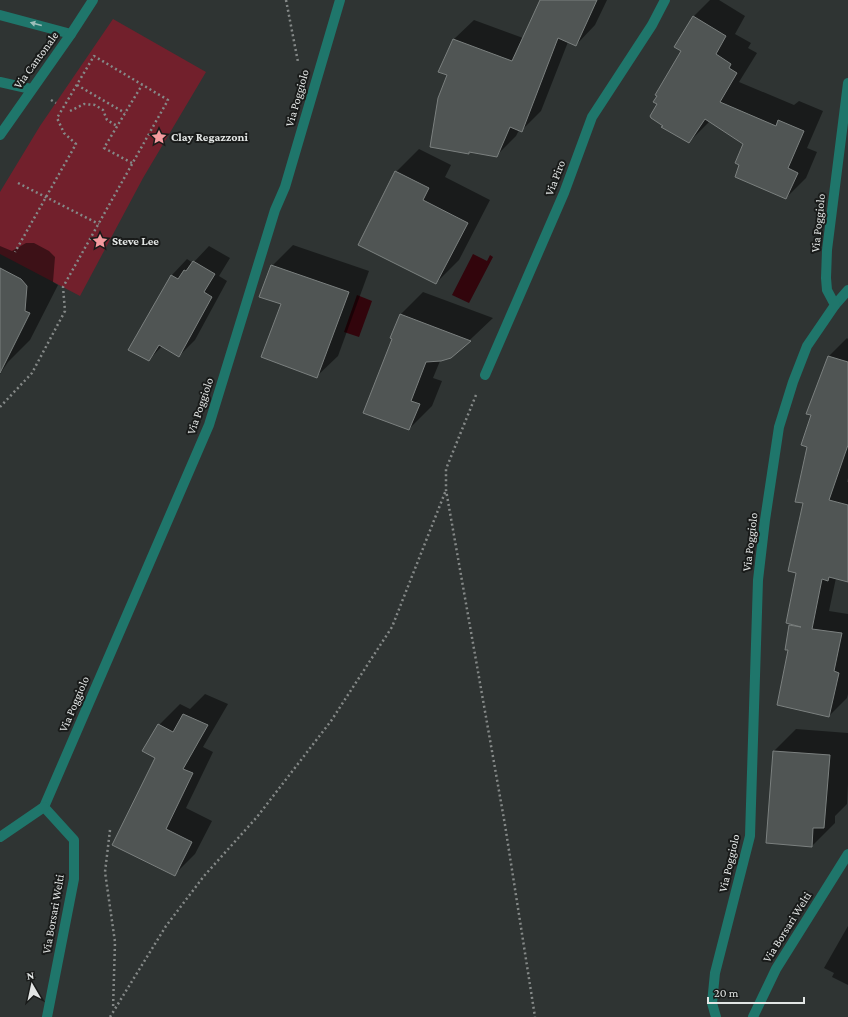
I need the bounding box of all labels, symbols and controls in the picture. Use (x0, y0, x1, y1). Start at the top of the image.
one-way arrow (29, 21, 41, 27)
street label: Via Cantonale (11, 29, 61, 91)
street label: Via Poggiolo (282, 68, 312, 128)
place icon: Clay Regazzoni (150, 128, 168, 146)
place label: Clay Regazzoni (171, 130, 248, 144)
street label: Via Piro (542, 158, 568, 198)
street label: Via Poggiolo (808, 193, 828, 253)
place icon: Steve Lee (91, 232, 109, 250)
place label: Steve Lee (112, 234, 159, 248)
street label: Via Poggiolo (184, 376, 216, 436)
street label: Via Poggiolo (739, 512, 761, 572)
street label: Via Poggiolo (56, 674, 92, 734)
street label: Via Poggiolo (716, 833, 742, 893)
street label: Via Borsari Welti (39, 873, 67, 955)
street label: Via Borsari Welti (760, 889, 814, 965)
north arrow (12, 965, 52, 1005)
text: N (26, 969, 36, 982)
scale bar (708, 979, 804, 1005)
text: 20 m (714, 986, 739, 1000)

